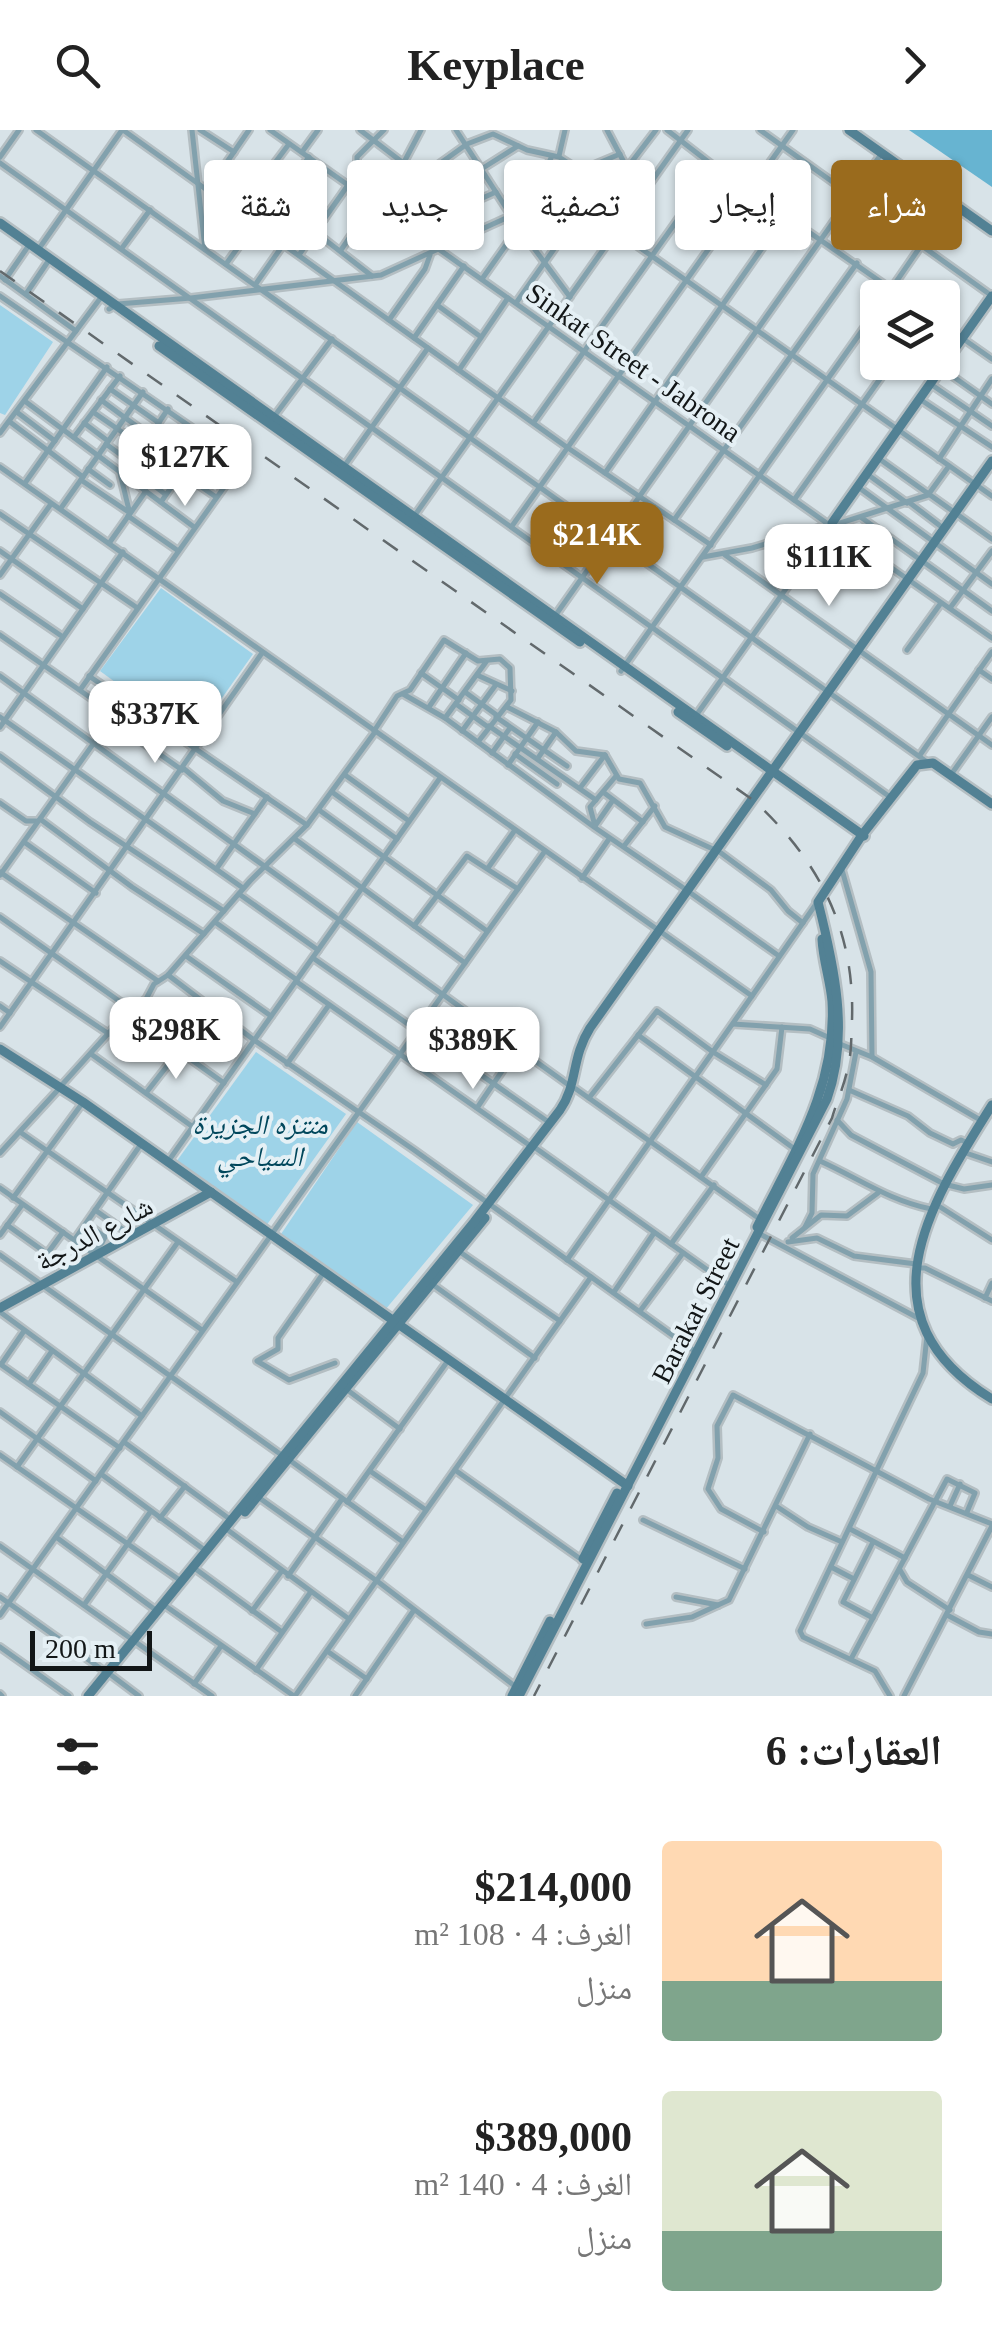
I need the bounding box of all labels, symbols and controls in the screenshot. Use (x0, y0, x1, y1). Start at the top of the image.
icon: search (50, 38, 105, 93)
icon: forward (887, 38, 942, 93)
text: Keyplace (407, 40, 585, 90)
chip: شقة (204, 160, 327, 250)
chip: جديد (347, 160, 484, 250)
chip: تصفية (504, 160, 655, 250)
chip: إيجار (675, 160, 811, 250)
chip: شراء (831, 160, 962, 250)
street label: Sinkat Street - Jabrona (521, 277, 747, 448)
map controls (860, 280, 960, 380)
button: layers (860, 280, 960, 380)
pin: $127K (115, 424, 255, 509)
text: $127K (141, 438, 229, 474)
pin: $214K (527, 502, 667, 587)
text: $214K (553, 516, 641, 552)
pin: $111K (759, 524, 899, 609)
text: $111K (786, 538, 872, 574)
pin: $337K (85, 681, 225, 766)
text: $337K (111, 695, 199, 731)
pin: $298K (106, 997, 246, 1082)
pin: $389K (403, 1007, 543, 1092)
text: $298K (132, 1011, 220, 1047)
text: $389K (429, 1021, 517, 1057)
park label: منتزه الجزيرة السياحي (192, 1109, 328, 1179)
street label: شارع الدرجة (31, 1190, 159, 1279)
street label: Barakat Street (645, 1232, 746, 1388)
scale bar (30, 1626, 152, 1670)
text: 200 m (45, 1633, 116, 1664)
text: العقارات: 6 (766, 1728, 942, 1774)
icon: filters (50, 1729, 105, 1784)
text: $214,000 (475, 1864, 632, 1910)
icon: home (742, 1881, 862, 2001)
text: الغرف: 4 · 108 m² (414, 1916, 632, 1952)
text: منزل (576, 1970, 632, 2006)
text: $389,000 (475, 2114, 632, 2160)
icon: home (742, 2131, 862, 2251)
text: الغرف: 4 · 140 m² (414, 2166, 632, 2202)
text: منزل (576, 2220, 632, 2256)

